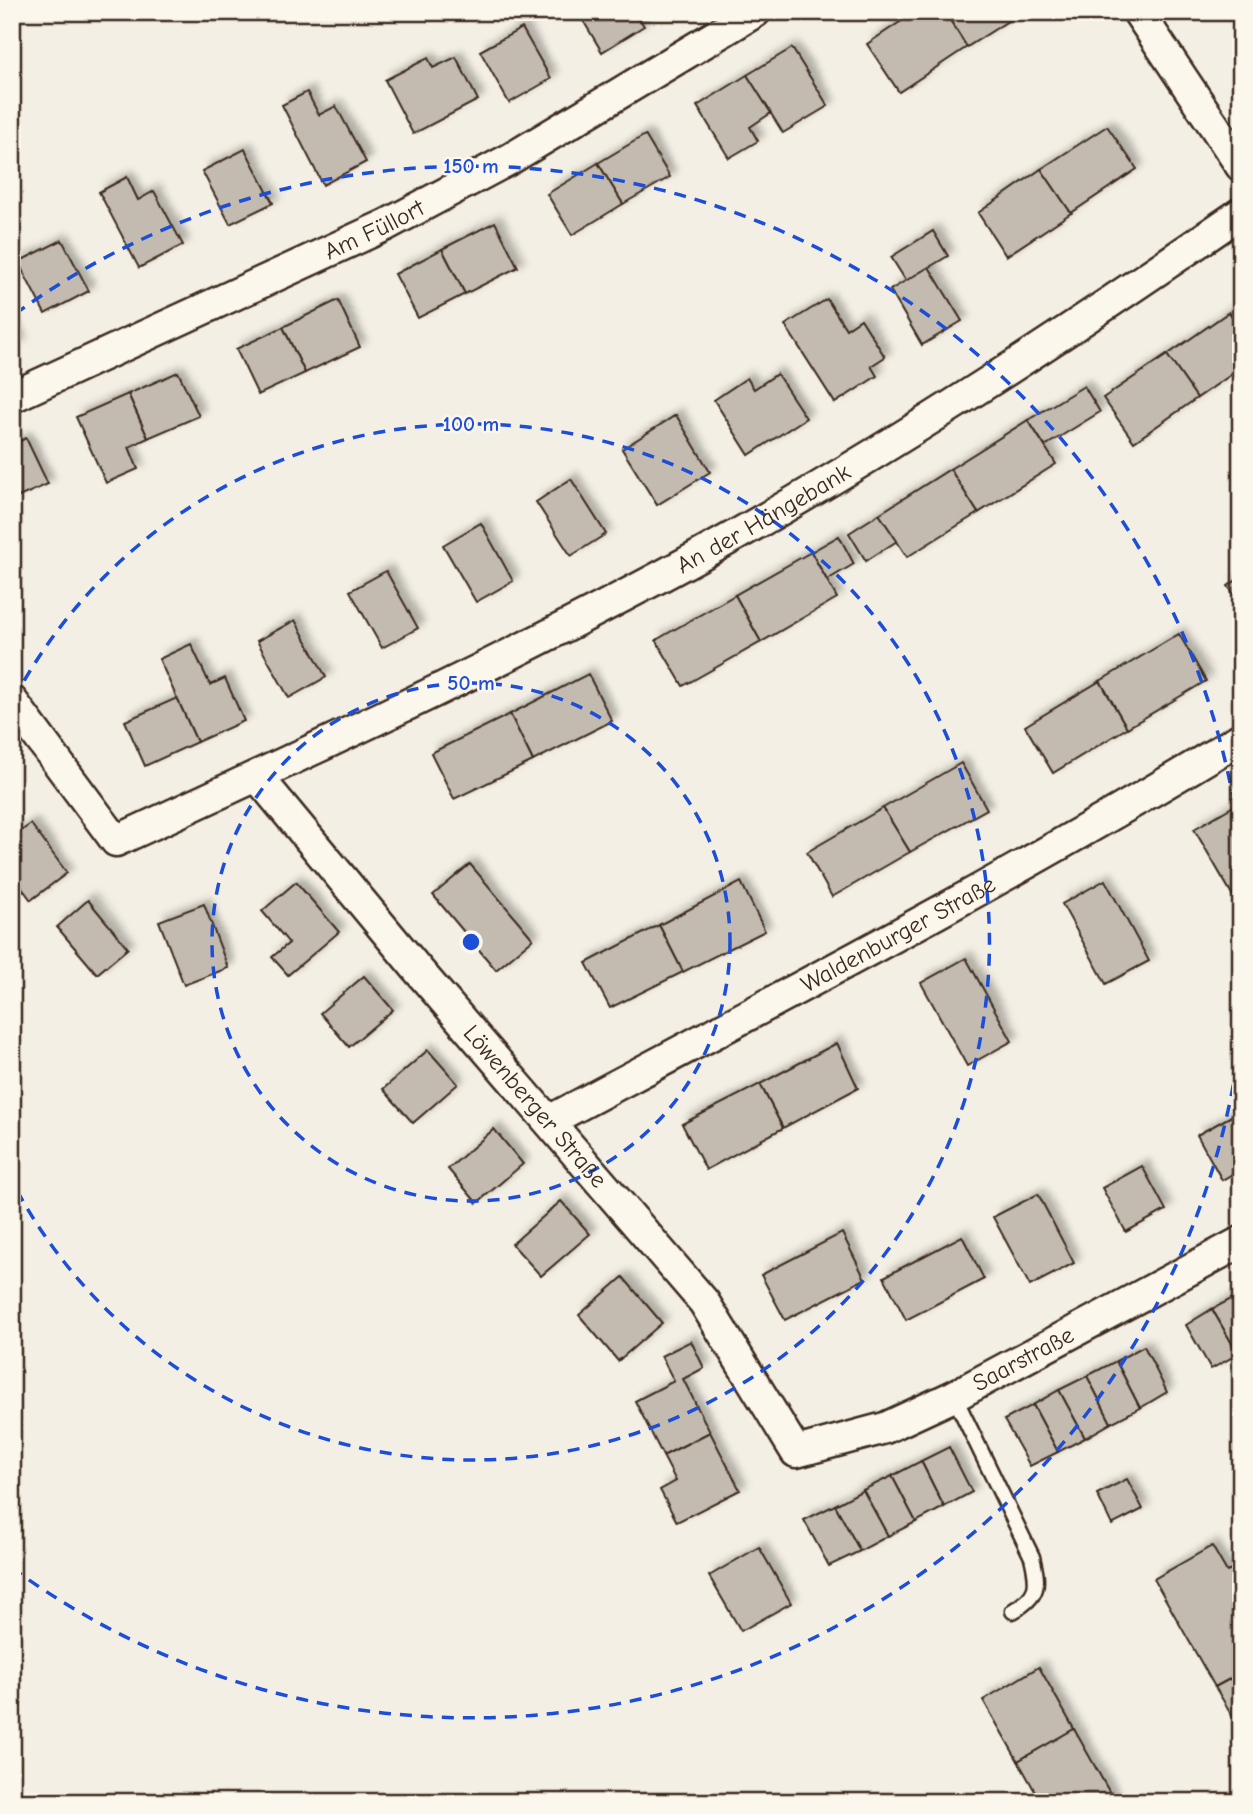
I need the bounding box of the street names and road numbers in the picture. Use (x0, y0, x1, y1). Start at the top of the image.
street label: Am Füllort (320, 193, 430, 265)
street label: An der Hängebank (672, 457, 856, 579)
street label: Waldenburger Straße (796, 870, 1000, 998)
street label: Löwenberger Straße (458, 1019, 613, 1193)
street label: Saarstraße (968, 1320, 1078, 1397)

